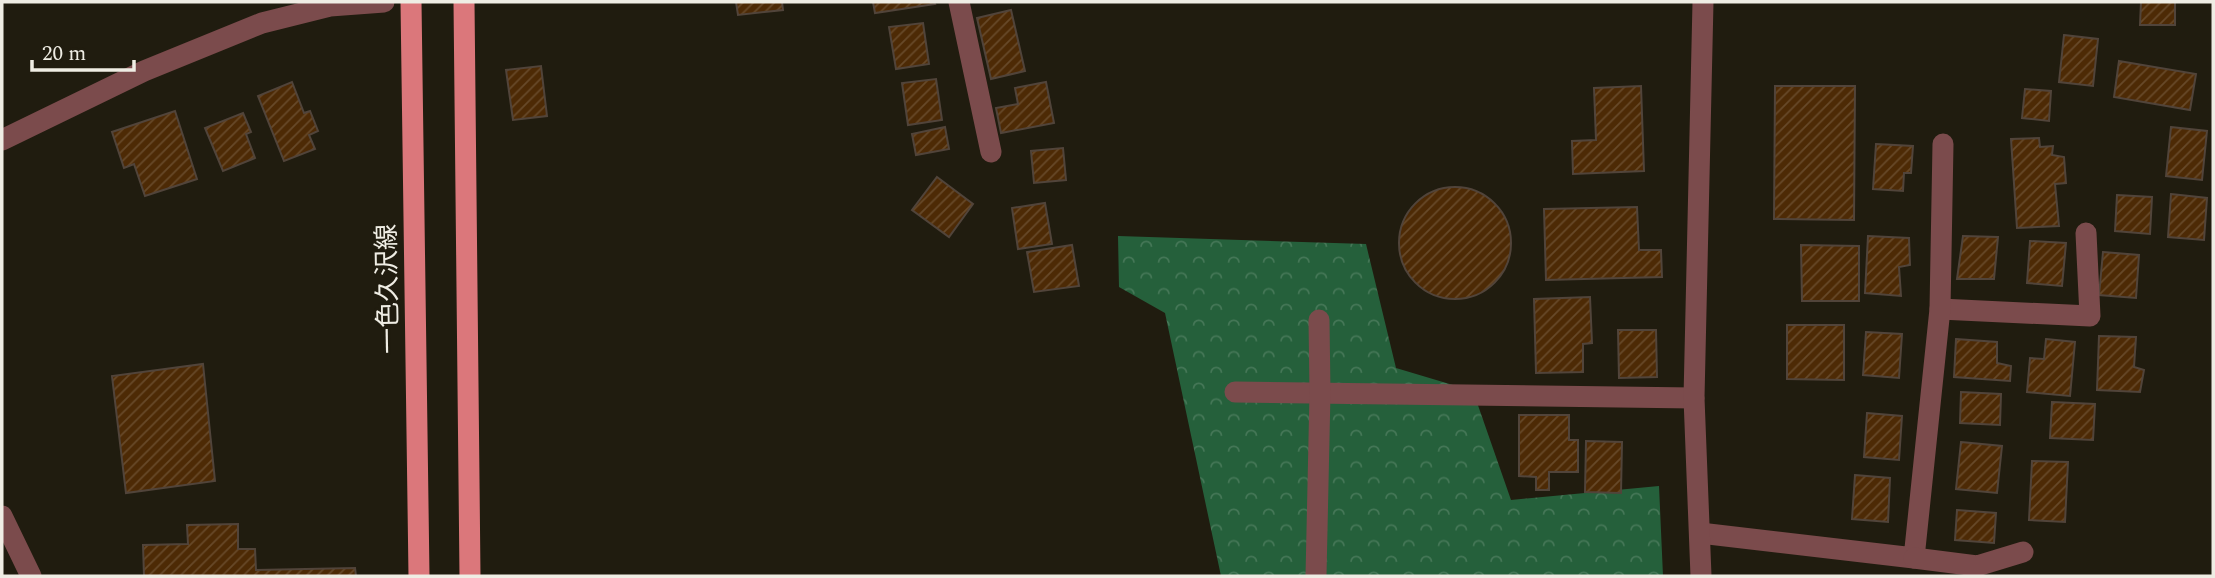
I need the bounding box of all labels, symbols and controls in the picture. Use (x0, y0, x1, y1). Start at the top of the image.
scale bar (32, 28, 133, 72)
text: 20 m (42, 38, 86, 70)
street label: 一色久沢線 (367, 224, 409, 354)

